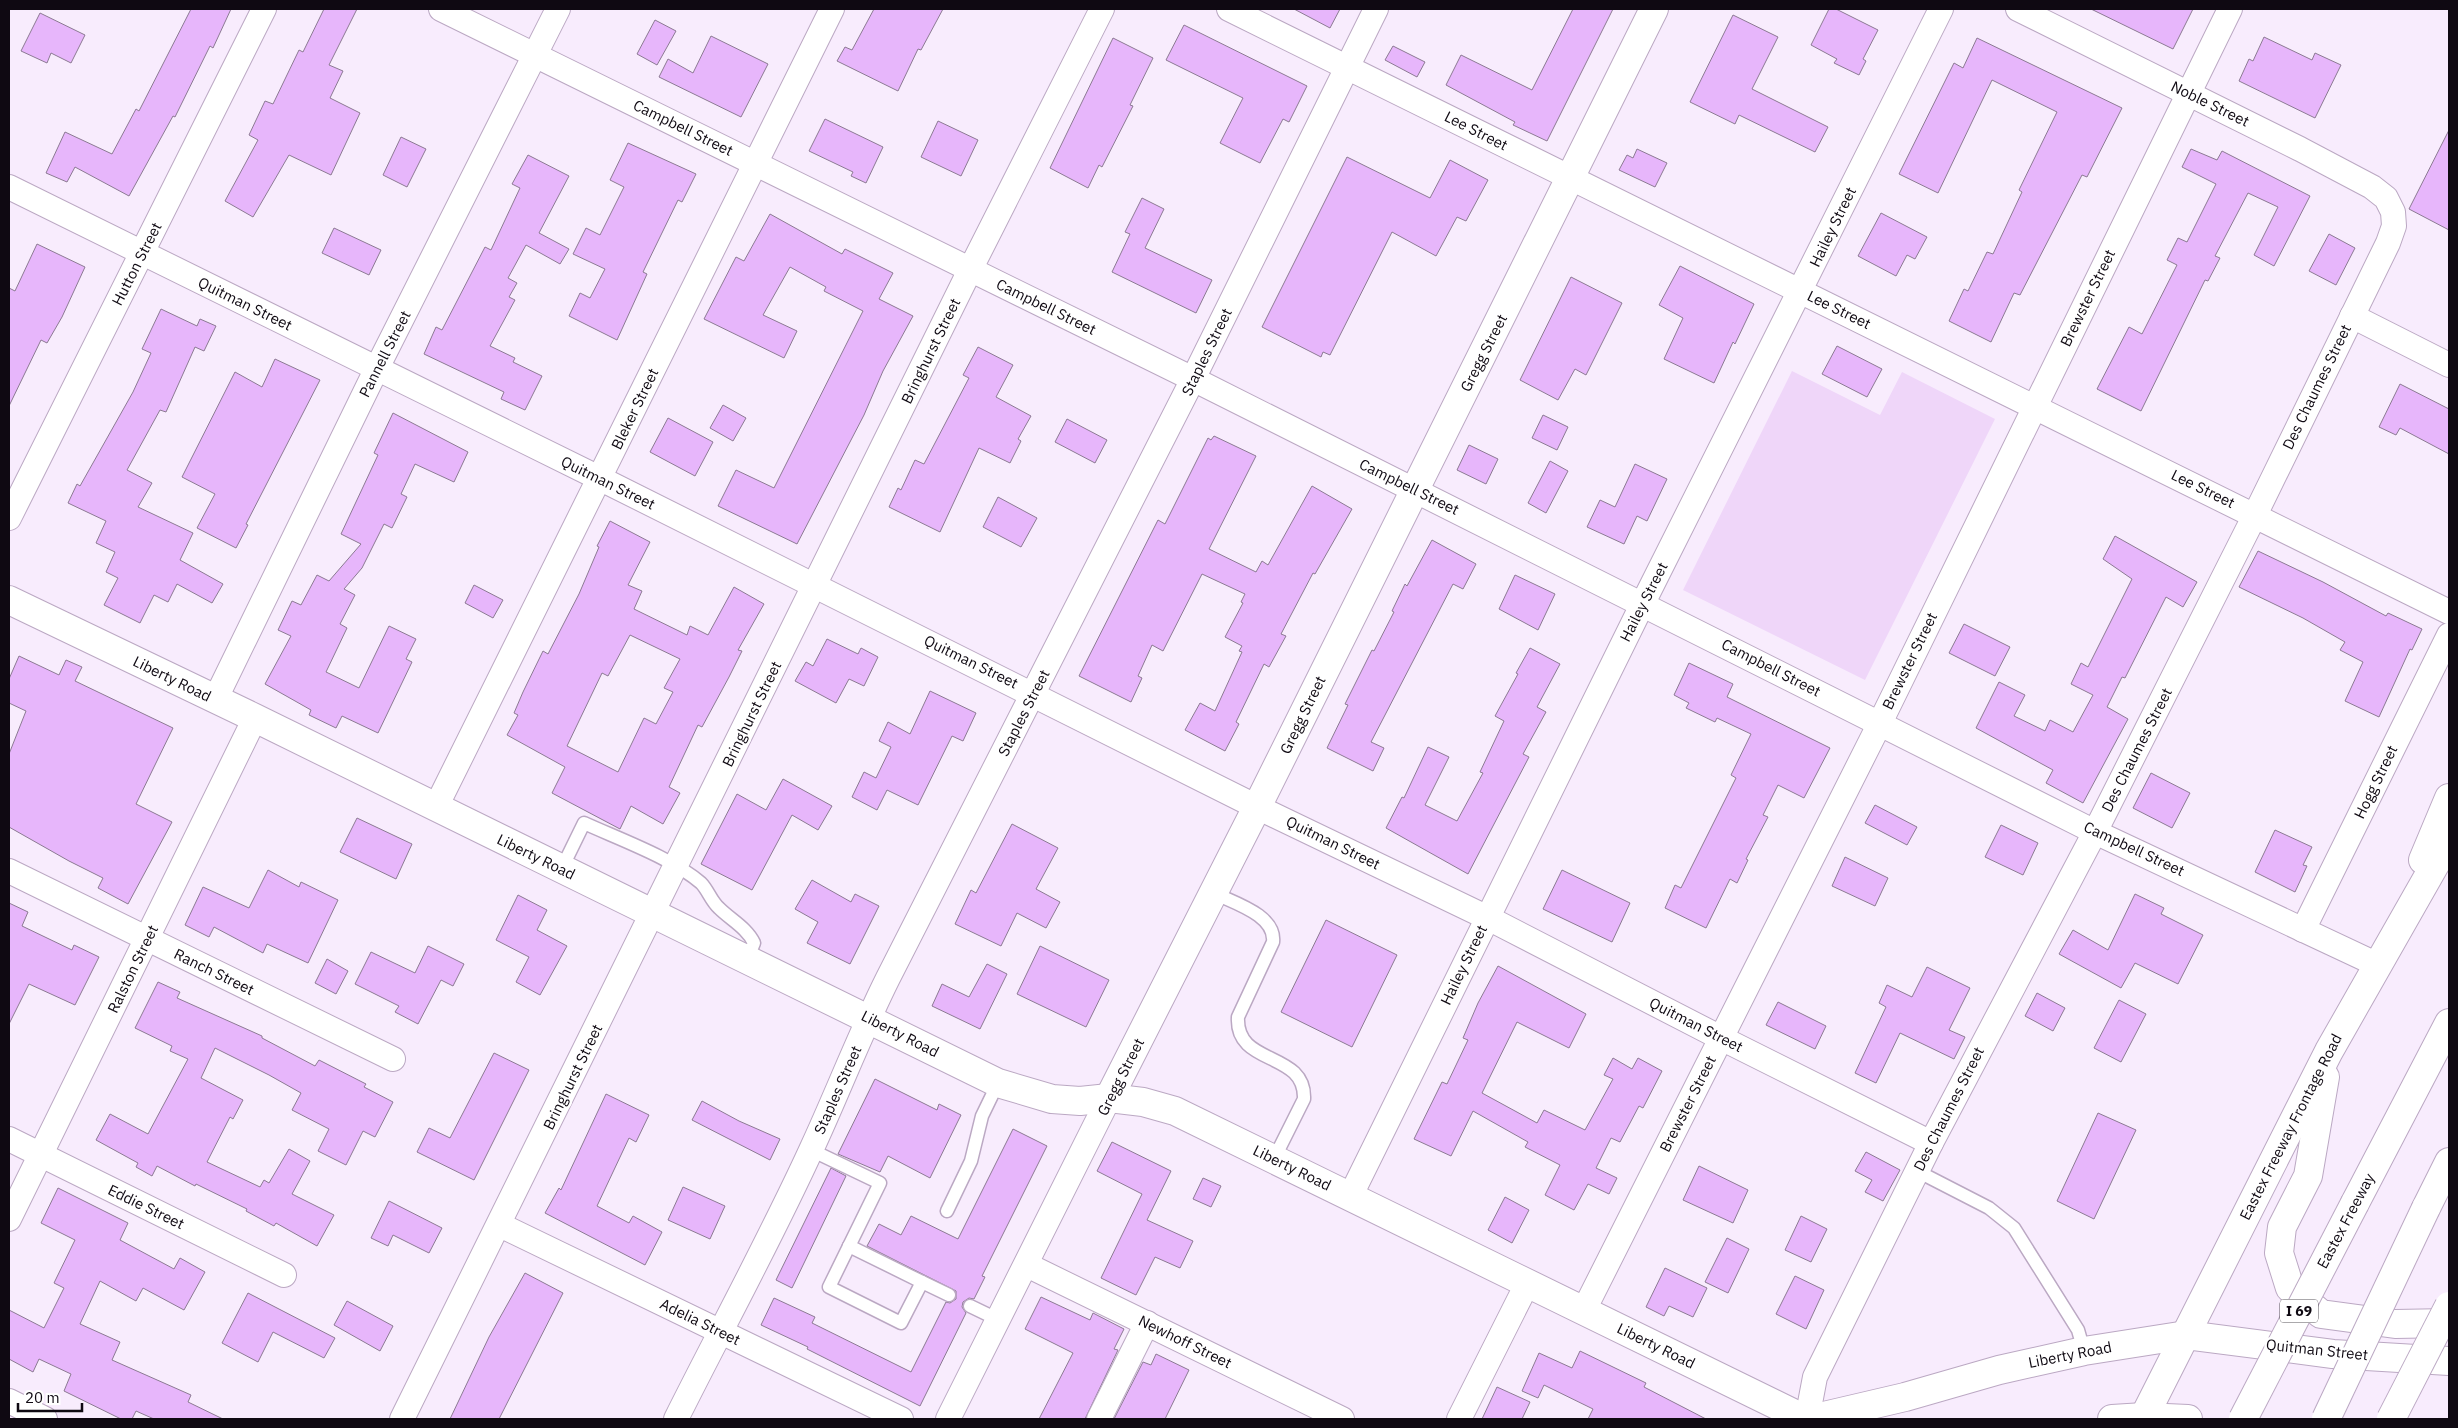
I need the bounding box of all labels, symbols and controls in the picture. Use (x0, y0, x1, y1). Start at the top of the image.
street label: Noble Street (2168, 76, 2252, 131)
street label: Campbell Street (630, 95, 736, 160)
street label: Lee Street (1441, 107, 1511, 155)
street label: Hailey Street (1805, 184, 1860, 270)
street label: Hutton Street (107, 219, 166, 309)
street label: Brewster Street (2056, 246, 2119, 349)
street label: Quitman Street (195, 273, 295, 335)
street label: Campbell Street (993, 274, 1099, 339)
street label: Lee Street (1804, 286, 1874, 333)
street label: Bringhurst Street (897, 295, 964, 407)
street label: Staples Street (1177, 305, 1236, 399)
street label: Pannell Street (355, 307, 415, 400)
street label: Gregg Street (1456, 311, 1511, 395)
street label: Des Chaumes Street (2278, 321, 2355, 452)
street label: Bleker Street (607, 365, 662, 453)
street label: Quitman Street (558, 452, 658, 514)
street label: Campbell Street (1356, 454, 1462, 519)
street label: Lee Street (2168, 465, 2238, 512)
street label: Hailey Street (1615, 559, 1672, 645)
street label: Brewster Street (1878, 609, 1941, 712)
street label: Quitman Street (921, 631, 1021, 693)
street label: Campbell Street (1718, 634, 1824, 701)
street label: Liberty Road (130, 651, 214, 706)
street label: Bringhurst Street (718, 658, 785, 770)
street label: Staples Street (994, 666, 1054, 759)
street label: Gregg Street (1275, 673, 1330, 757)
street label: Des Chaumes Street (2097, 684, 2176, 815)
street label: Hogg Street (2350, 742, 2402, 822)
street label: Quitman Street (1283, 812, 1383, 874)
street label: Campbell Street (2081, 817, 2188, 880)
street label: Liberty Road (494, 829, 578, 884)
street label: Ralston Street (103, 922, 162, 1016)
street label: Hailey Street (1436, 922, 1491, 1008)
street label: Ranch Street (171, 944, 257, 999)
street label: Quitman Street (1646, 993, 1746, 1056)
street label: Liberty Road (858, 1006, 942, 1061)
street label: Bringhurst Street (539, 1021, 606, 1133)
street label: Eastex Freeway Frontage Road (2236, 1031, 2346, 1223)
street label: Gregg Street (1093, 1035, 1148, 1119)
street label: Staples Street (810, 1043, 866, 1137)
street label: Des Chaumes Street (1909, 1043, 1988, 1174)
street label: Brewster Street (1655, 1052, 1720, 1155)
street label: Liberty Road (1250, 1140, 1334, 1195)
street label: Eastex Freeway (2313, 1170, 2379, 1272)
street label: Eddie Street (105, 1180, 188, 1233)
street label: Adelia Street (657, 1294, 744, 1349)
road number: I 69 (2280, 1300, 2318, 1322)
street label: Newhoff Street (1135, 1311, 1235, 1372)
street label: Liberty Road (1614, 1318, 1698, 1373)
street label: Quitman Street (2265, 1335, 2369, 1364)
street label: Liberty Road (2027, 1337, 2113, 1372)
scale bar (18, 1380, 81, 1412)
text: 20 m (25, 1388, 60, 1407)

